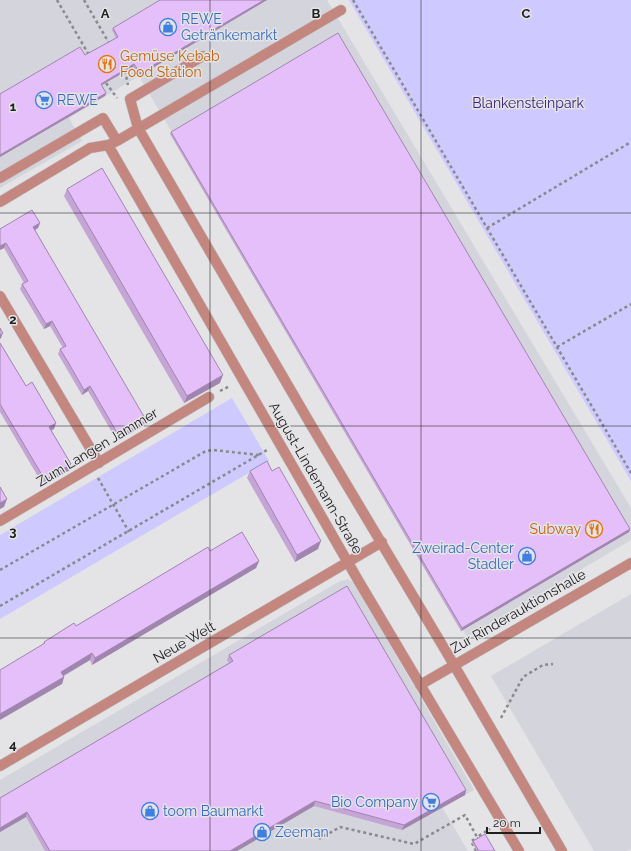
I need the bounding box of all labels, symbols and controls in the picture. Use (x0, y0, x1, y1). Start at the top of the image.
text: A (101, 6, 110, 21)
text: B (312, 6, 321, 21)
text: C (522, 6, 531, 21)
place label: REWE Getränkemarkt (181, 11, 278, 43)
shop icon: REWE Getränkemarkt (158, 17, 178, 37)
place label: Gemüse Kebab Food Station (120, 48, 220, 80)
restaurant icon: Gemüse Kebab Food Station (97, 54, 117, 74)
supermarket icon: REWE (34, 90, 54, 110)
place label: REWE (57, 92, 98, 108)
park label: Blankensteinpark (472, 95, 584, 111)
text: 1 (10, 99, 17, 114)
text: 2 (9, 312, 17, 327)
street label: August-Lindemann-Straße (266, 399, 366, 557)
street label: Zum Langen Jammer (33, 404, 161, 490)
restaurant icon: Subway (584, 519, 604, 539)
place label: Subway (530, 521, 581, 537)
text: 3 (9, 524, 17, 539)
place label: Zweirad-Center Stadler (412, 540, 514, 572)
shop icon: Zweirad-Center Stadler (517, 546, 537, 566)
street label: Zur Rinderauktionshalle (448, 566, 588, 656)
street label: Neue Welt (150, 618, 218, 666)
text: 4 (9, 737, 17, 752)
supermarket icon: Bio Company (421, 792, 441, 812)
place label: Bio Company (331, 794, 418, 810)
shop icon: toom Baumarkt (140, 801, 160, 821)
place label: toom Baumarkt (163, 803, 264, 819)
scale bar (487, 809, 540, 835)
text: 20 m (493, 816, 521, 830)
shop icon: Zeeman (252, 822, 272, 842)
place label: Zeeman (275, 824, 329, 840)

